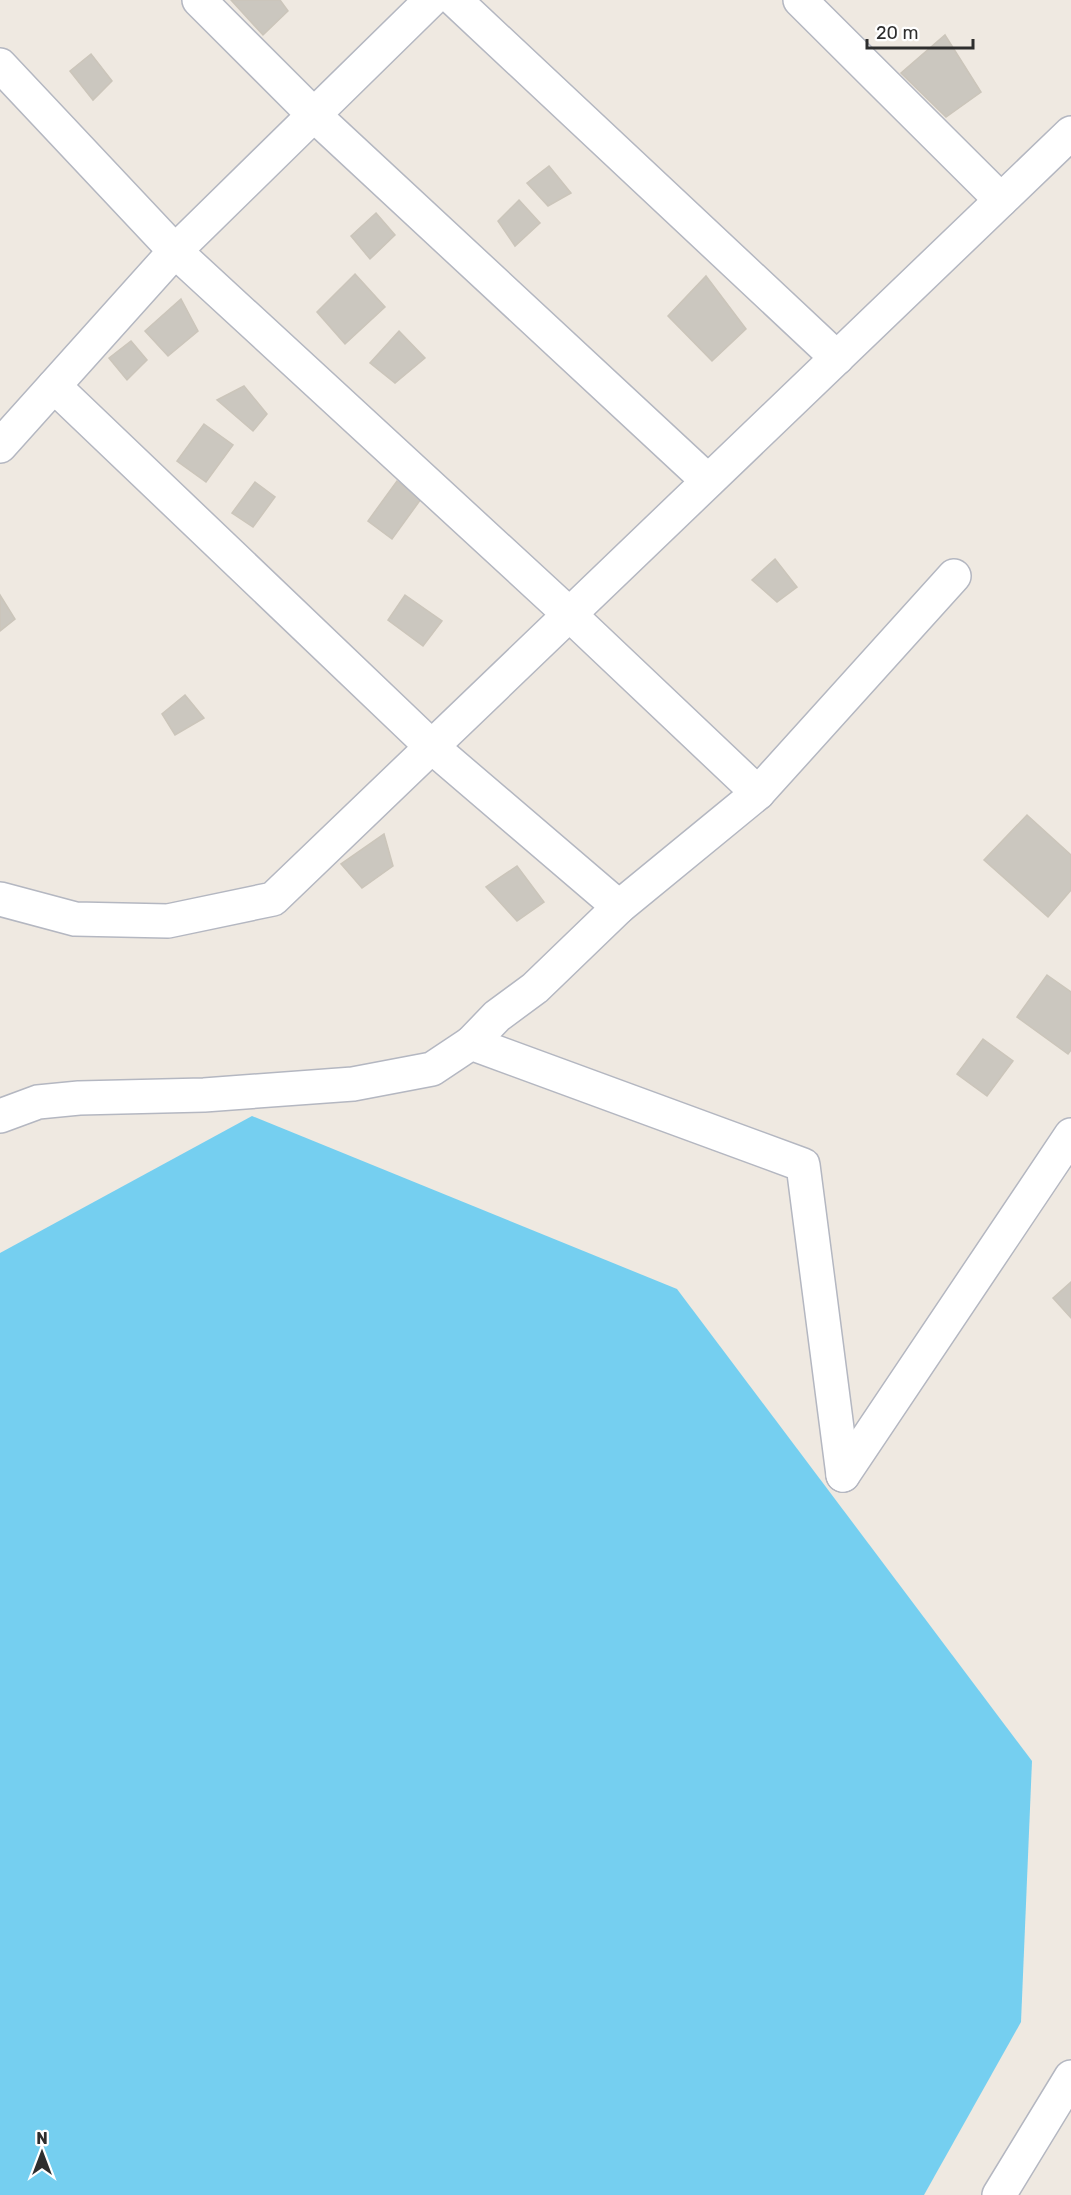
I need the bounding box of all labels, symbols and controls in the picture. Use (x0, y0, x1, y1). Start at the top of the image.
scale bar (867, 12, 974, 50)
text: 20 m (876, 22, 918, 44)
north arrow (12, 2123, 72, 2183)
text: N (36, 2129, 48, 2148)

